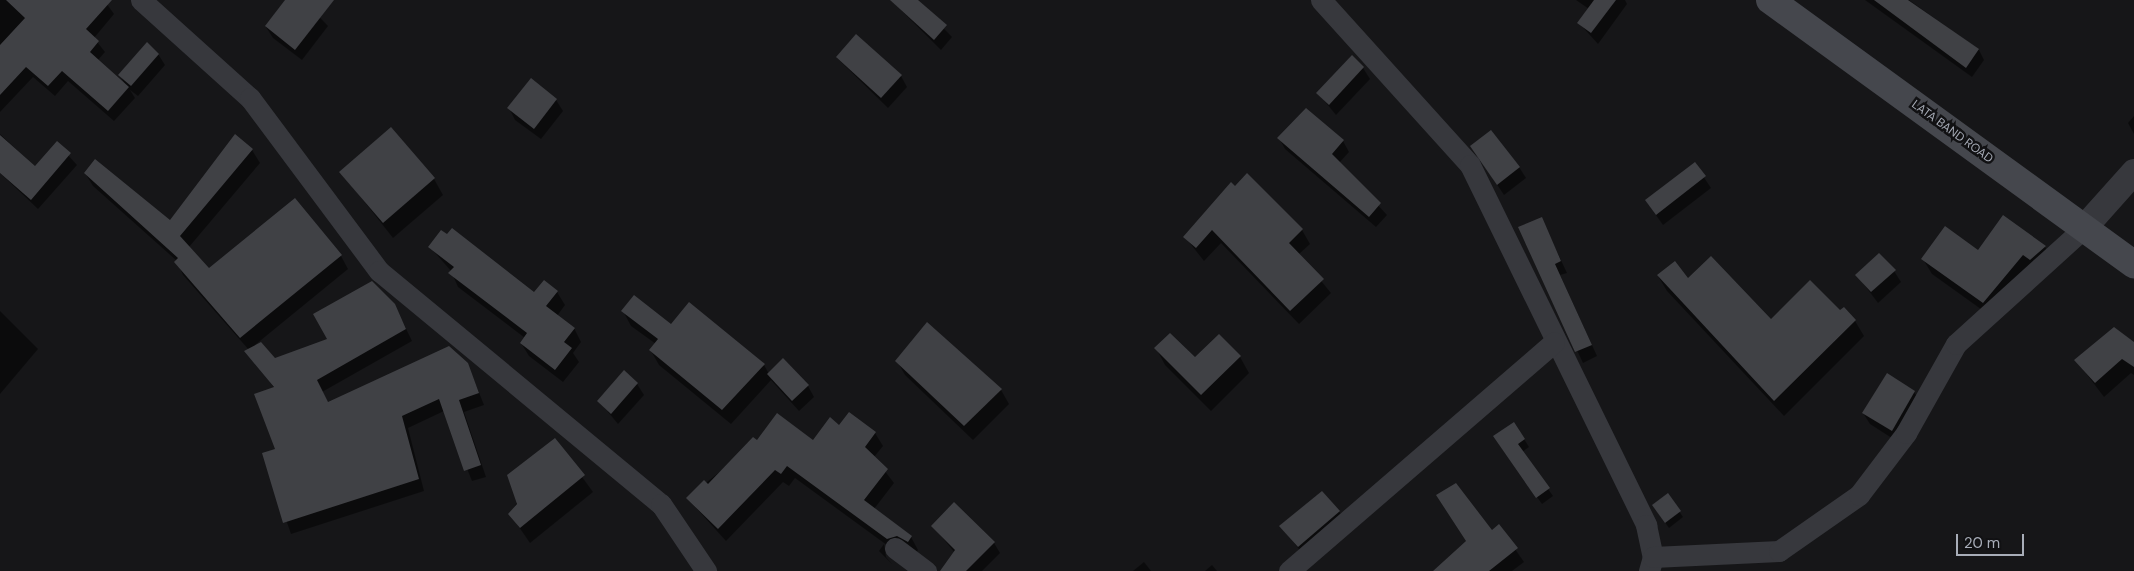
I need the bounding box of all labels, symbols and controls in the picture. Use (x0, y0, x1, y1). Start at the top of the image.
street label: LATA BAND ROAD (1908, 98, 1996, 166)
scale bar (1959, 524, 2026, 556)
text: 20 m (1964, 533, 2000, 553)

